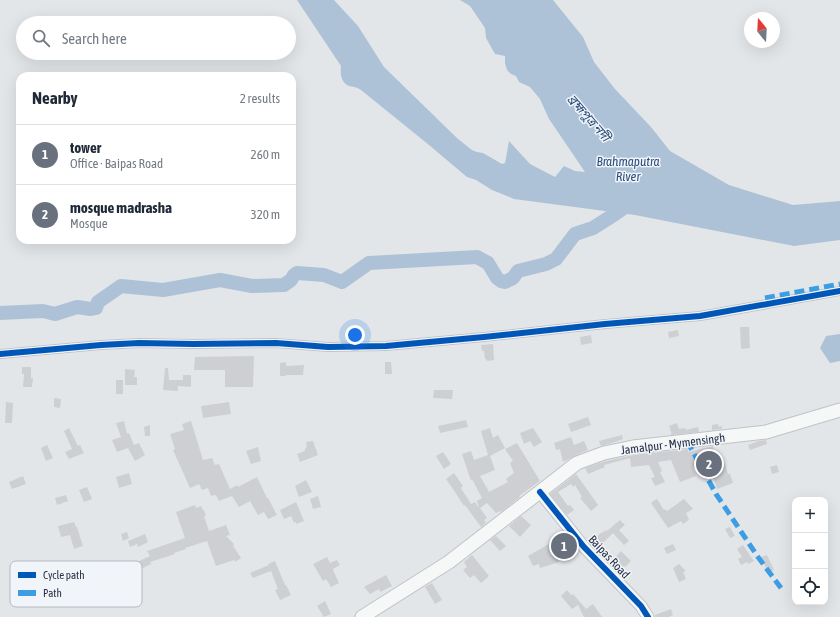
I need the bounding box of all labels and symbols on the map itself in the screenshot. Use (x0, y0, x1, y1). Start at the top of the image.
north arrow (744, 12, 780, 48)
water label: ব্রহ্মপুত্র নদী (565, 91, 615, 146)
water label: Brahmaputra River (596, 154, 660, 184)
your location (345, 325, 365, 345)
street label: Jamalpur - Mymensingh (620, 431, 726, 457)
pin: 2 (696, 449, 722, 479)
pin: 1 (551, 531, 577, 561)
street label: Baipas Road (585, 532, 633, 582)
legend (10, 561, 142, 607)
text: Cycle path (43, 569, 85, 581)
text: Path (43, 587, 62, 599)

